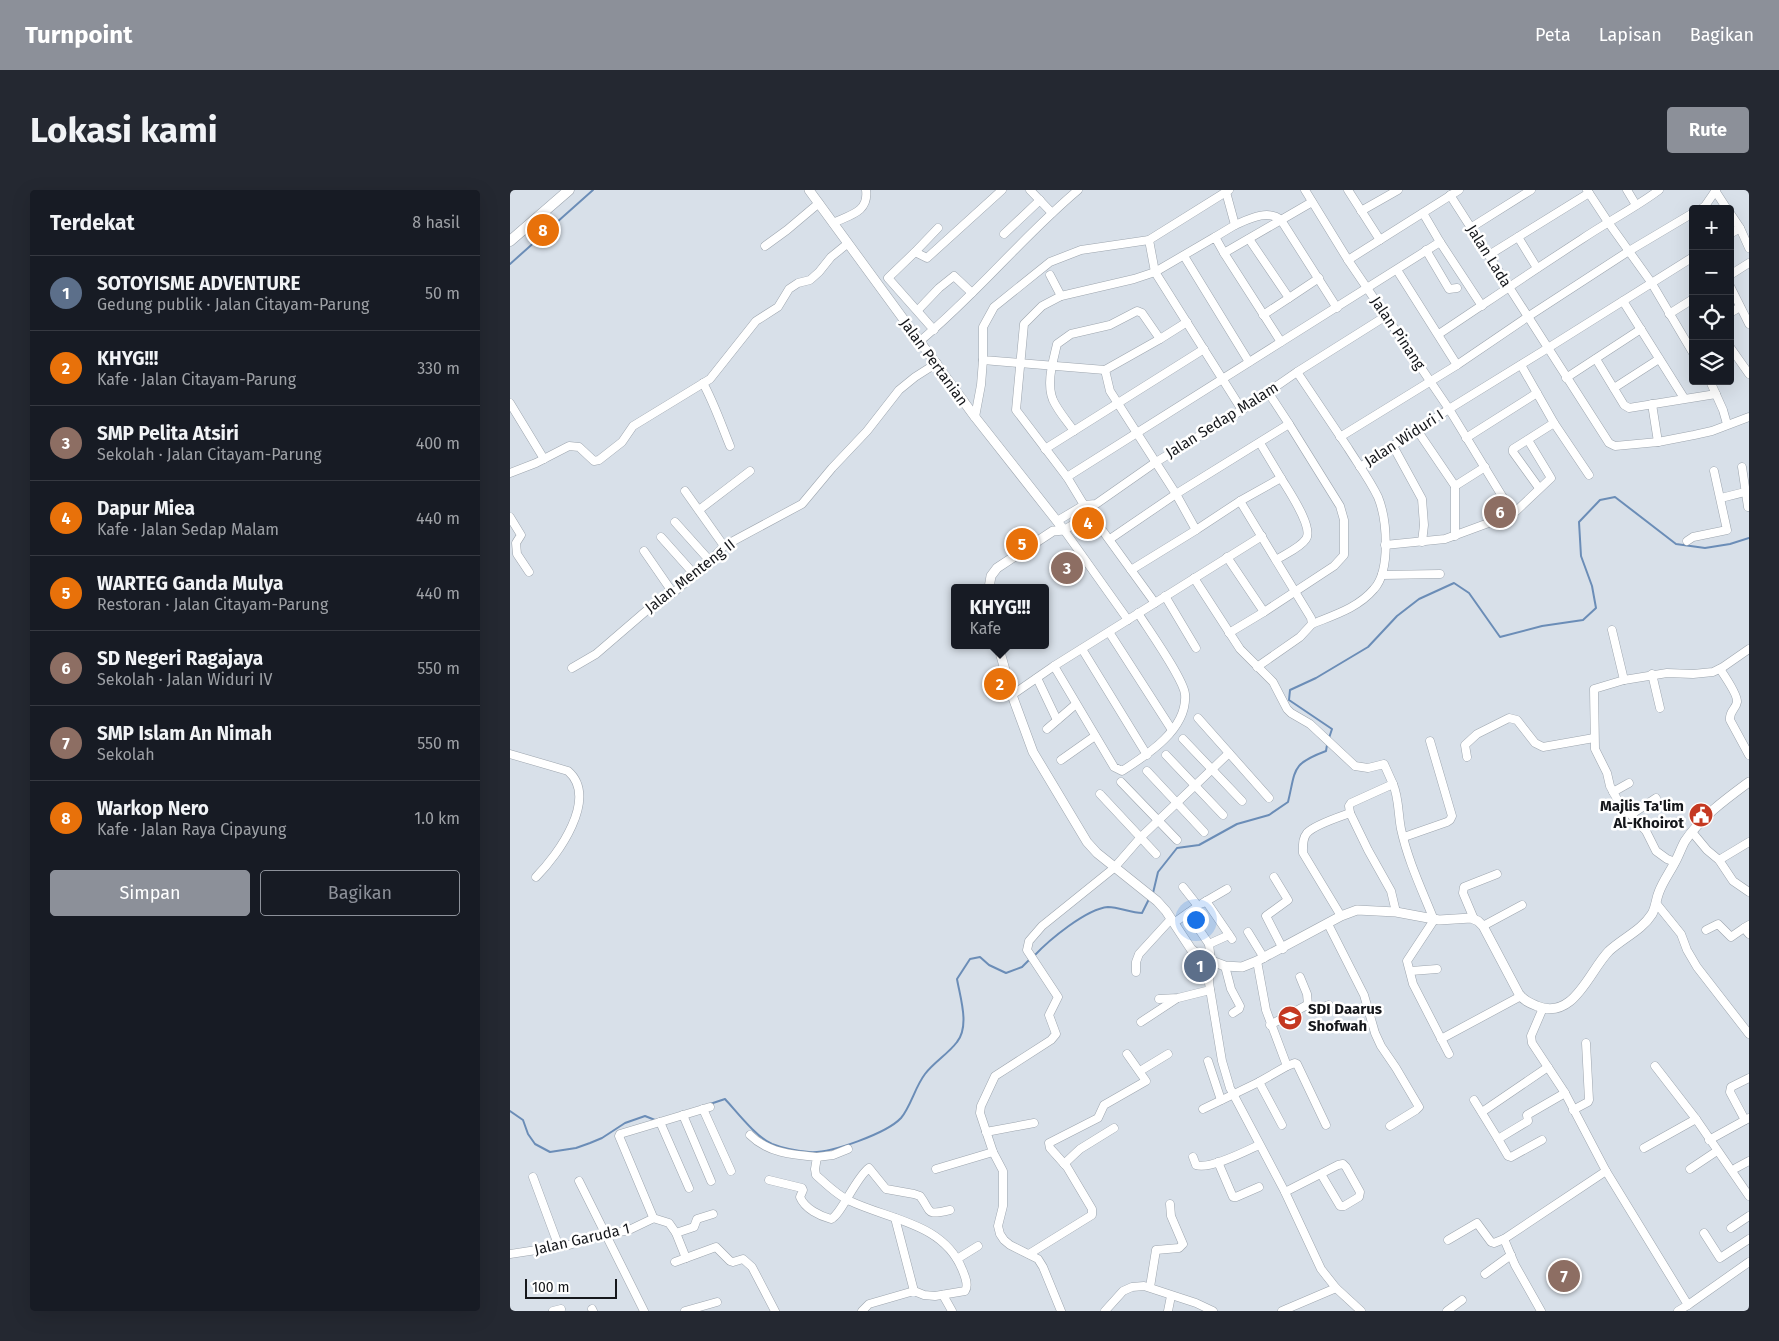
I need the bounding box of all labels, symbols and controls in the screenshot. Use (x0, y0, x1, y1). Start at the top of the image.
text: Turnpoint (25, 21, 132, 49)
text: Peta (1535, 24, 1571, 46)
text: Lapisan (1599, 24, 1662, 46)
text: Bagikan (1690, 24, 1754, 46)
button: Rute (1667, 107, 1749, 153)
text: Lokasi kami (30, 109, 218, 151)
map controls (1689, 205, 1734, 385)
button: + (1689, 205, 1734, 250)
text: Terdekat (50, 210, 135, 236)
pin: 8 (527, 211, 559, 249)
text: 8 hasil (412, 213, 460, 232)
street label: Jalan Lada (1463, 221, 1515, 291)
button: − (1689, 250, 1734, 295)
text: SOTOYISME ADVENTURE (97, 272, 301, 295)
text: 1 (62, 284, 70, 303)
text: 50 m (425, 284, 460, 303)
street label: Jalan Pinang (1367, 293, 1429, 373)
text: Gedung publik · Jalan Citayam-Parung (97, 295, 369, 314)
button: locate (1689, 295, 1734, 340)
street label: Jalan Pertanian (896, 315, 972, 409)
button: layers (1689, 340, 1734, 385)
text: KHYG!!! (97, 347, 158, 370)
text: 2 (62, 359, 70, 378)
text: 330 m (417, 359, 460, 378)
text: Kafe · Jalan Citayam-Parung (97, 370, 296, 389)
street label: Jalan Sedap Malam (1162, 378, 1282, 462)
street label: Jalan Widuri I (1361, 406, 1447, 470)
text: SMP Pelita Atsiri (97, 422, 239, 445)
text: 3 (62, 434, 70, 453)
text: 400 m (416, 434, 460, 453)
text: Sekolah · Jalan Citayam-Parung (97, 445, 322, 464)
pin: 6 (1484, 493, 1516, 531)
text: Dapur Miea (97, 497, 195, 520)
pin: 4 (1072, 504, 1104, 542)
text: 4 (61, 509, 71, 528)
text: 440 m (416, 509, 460, 528)
text: Kafe · Jalan Sedap Malam (97, 520, 279, 539)
pin: 5 (1006, 525, 1038, 563)
street label: Jalan Menteng II (641, 535, 739, 617)
pin: 3 (1051, 549, 1083, 587)
text: WARTEG Ganda Mulya (97, 572, 283, 595)
text: 5 (62, 584, 70, 603)
text: 440 m (416, 584, 460, 603)
popup (951, 584, 1049, 649)
text: Restoran · Jalan Citayam-Parung (97, 595, 328, 614)
text: KHYG!!! (969, 596, 1031, 619)
text: Kafe (969, 619, 1001, 638)
text: SD Negeri Ragajaya (97, 647, 263, 670)
text: 6 (61, 659, 71, 678)
text: 550 m (417, 659, 460, 678)
pin: 2 (984, 665, 1016, 703)
text: Sekolah · Jalan Widuri IV (97, 670, 272, 689)
text: SMP Islam An Nimah (97, 722, 272, 745)
text: 7 (62, 734, 70, 753)
text: 550 m (417, 734, 460, 753)
text: Sekolah (97, 745, 155, 764)
text: Warkop Nero (97, 797, 209, 820)
place label: Majlis Ta'lim Al-Khoirot (1600, 797, 1684, 832)
public building icon: Majlis Ta'lim Al-Khoirot (1688, 802, 1714, 828)
text: 8 (61, 809, 71, 828)
text: 1.0 km (414, 809, 460, 828)
text: Kafe · Jalan Raya Cipayung (97, 820, 286, 839)
button: Simpan (50, 870, 250, 916)
button: Bagikan (260, 870, 460, 916)
your location (1183, 907, 1209, 933)
pin: 1 (1184, 947, 1216, 985)
place label: SDI Daarus Shofwah (1308, 1000, 1382, 1035)
school or university icon: SDI Daarus Shofwah (1277, 1005, 1303, 1031)
street label: Jalan Garuda 1 (532, 1219, 632, 1259)
pin: 7 (1548, 1257, 1580, 1295)
scale bar (525, 1276, 618, 1299)
text: 100 m (532, 1279, 569, 1296)

